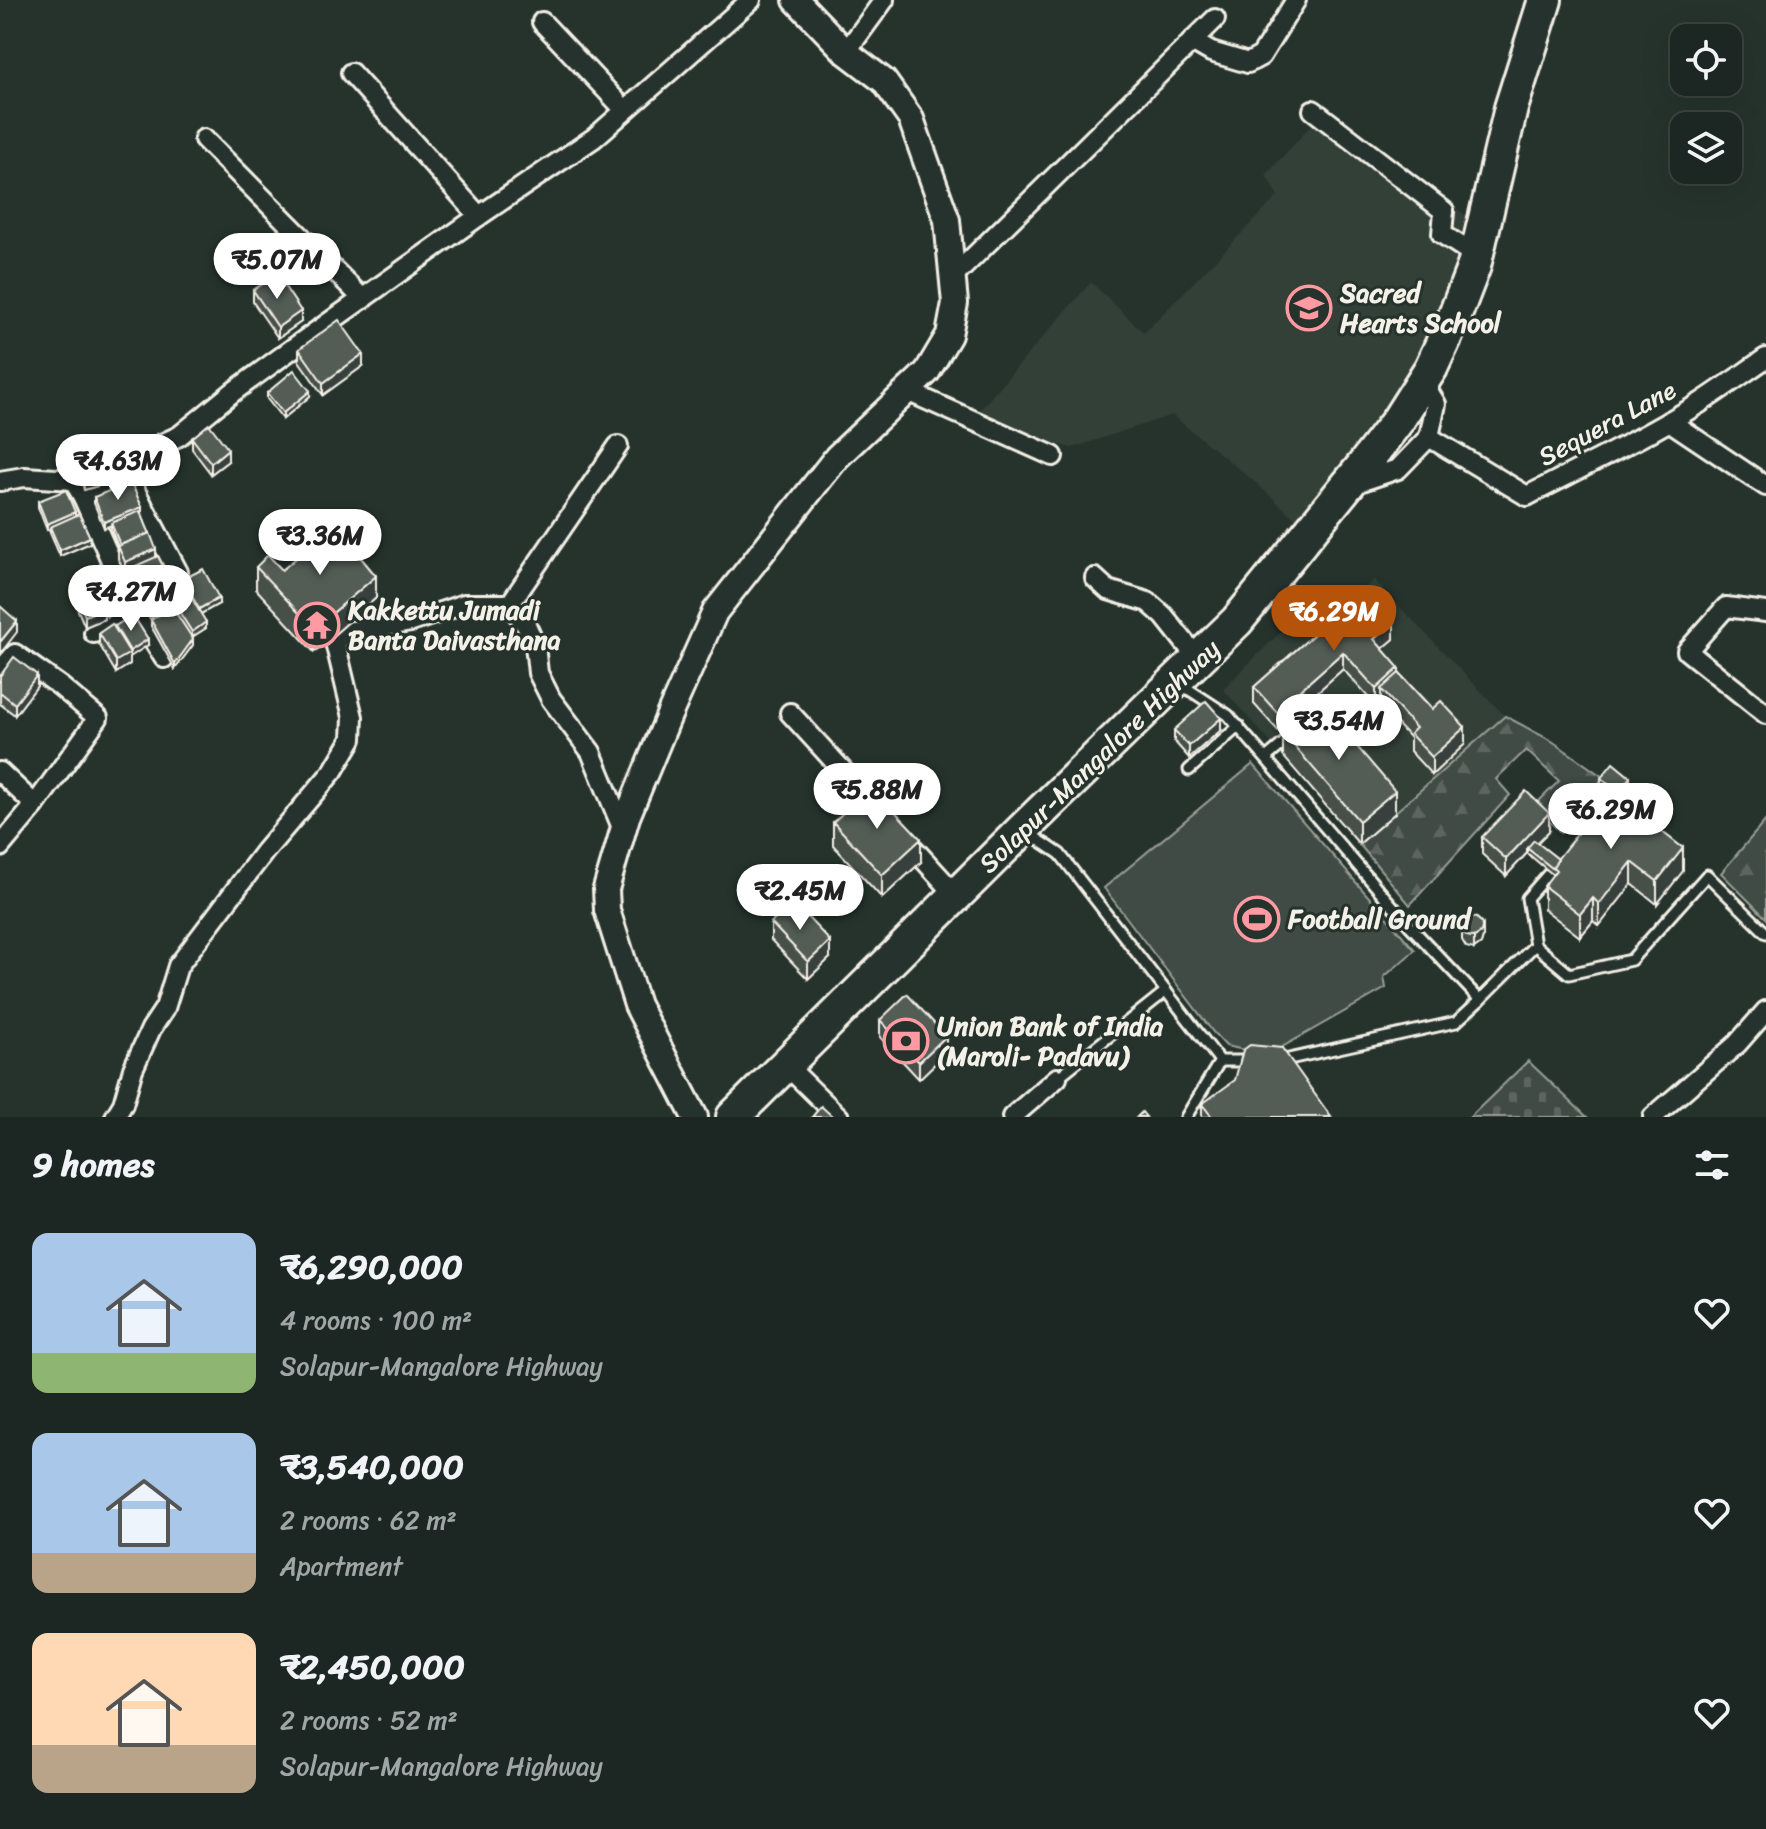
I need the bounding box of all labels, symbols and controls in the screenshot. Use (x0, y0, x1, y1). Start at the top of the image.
map controls (1670, 24, 1742, 184)
button: locate (1670, 24, 1742, 96)
button: layers (1670, 112, 1742, 184)
pin: ₹5.07M (212, 233, 342, 301)
text: ₹5.07M (232, 236, 322, 282)
place label: Sacred Hearts School (1339, 270, 1503, 346)
school or university icon: Sacred Hearts School (1285, 284, 1333, 332)
street label: Sequera Lane (1530, 367, 1685, 479)
pin: ₹4.63M (53, 434, 183, 502)
text: ₹4.63M (74, 437, 162, 483)
pin: ₹3.36M (255, 509, 385, 577)
text: ₹3.36M (277, 512, 363, 558)
pin: ₹4.27M (66, 565, 196, 633)
text: ₹4.27M (86, 568, 176, 614)
pin: ₹6.29M (1269, 585, 1399, 653)
place label: Kakkettu Jumadi Banta Daivasthana (347, 587, 561, 663)
text: ₹6.29M (1289, 588, 1379, 634)
temple icon: Kakkettu Jumadi Banta Daivasthana (293, 601, 341, 649)
street label: Solapur-Mangalore Highway (967, 627, 1231, 885)
pin: ₹3.54M (1274, 694, 1404, 762)
text: ₹3.54M (1294, 697, 1384, 743)
pin: ₹5.88M (812, 763, 942, 831)
text: ₹5.88M (832, 766, 922, 812)
pin: ₹6.29M (1546, 783, 1676, 851)
text: ₹6.29M (1566, 786, 1656, 832)
pin: ₹2.45M (735, 864, 865, 932)
text: ₹2.45M (755, 867, 845, 913)
sports icon: Football Ground (1233, 895, 1281, 943)
place label: Football Ground (1287, 896, 1473, 942)
place label: Union Bank of India (Maroli- Padavu) (937, 1003, 1164, 1079)
bank icon: Union Bank of India (Maroli- Padavu) (882, 1017, 930, 1065)
text: 9 homes (32, 1135, 154, 1195)
icon: filters (1690, 1143, 1734, 1187)
text: ₹6,290,000 (280, 1237, 463, 1297)
icon: home (96, 1265, 192, 1361)
icon: heart (1690, 1291, 1734, 1335)
text: 4 rooms · 100 m² (280, 1297, 472, 1343)
text: Solapur-Mangalore Highway (280, 1343, 603, 1389)
text: ₹3,540,000 (280, 1437, 464, 1497)
icon: home (96, 1465, 192, 1561)
icon: heart (1690, 1491, 1734, 1535)
text: 2 rooms · 62 m² (280, 1497, 457, 1543)
text: Apartment (280, 1543, 403, 1589)
text: ₹2,450,000 (280, 1637, 465, 1697)
icon: home (96, 1665, 192, 1761)
icon: heart (1690, 1691, 1734, 1735)
text: 2 rooms · 52 m² (280, 1697, 458, 1743)
text: Solapur-Mangalore Highway (280, 1743, 603, 1789)

